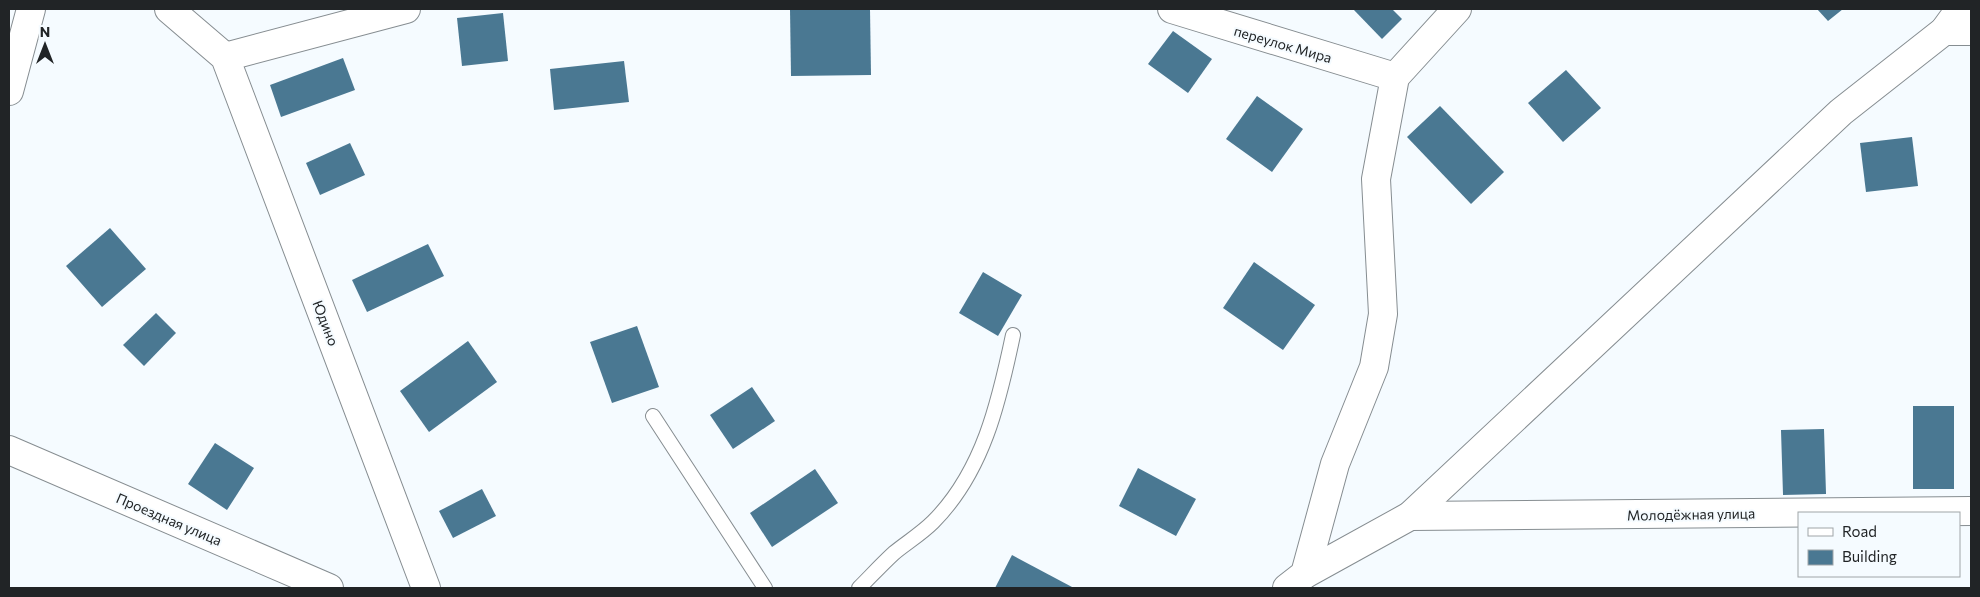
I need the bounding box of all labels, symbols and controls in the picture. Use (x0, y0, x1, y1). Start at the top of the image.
north arrow (20, 20, 70, 70)
street label: переулок Мира (1232, 22, 1334, 66)
text: N (40, 23, 50, 40)
street label: Юдино (310, 298, 342, 348)
street label: Проездная улица (114, 489, 224, 549)
street label: Молодёжная улица (1627, 504, 1755, 524)
legend (1798, 512, 1960, 577)
text: Road (1842, 522, 1877, 540)
text: Building (1842, 547, 1897, 565)

